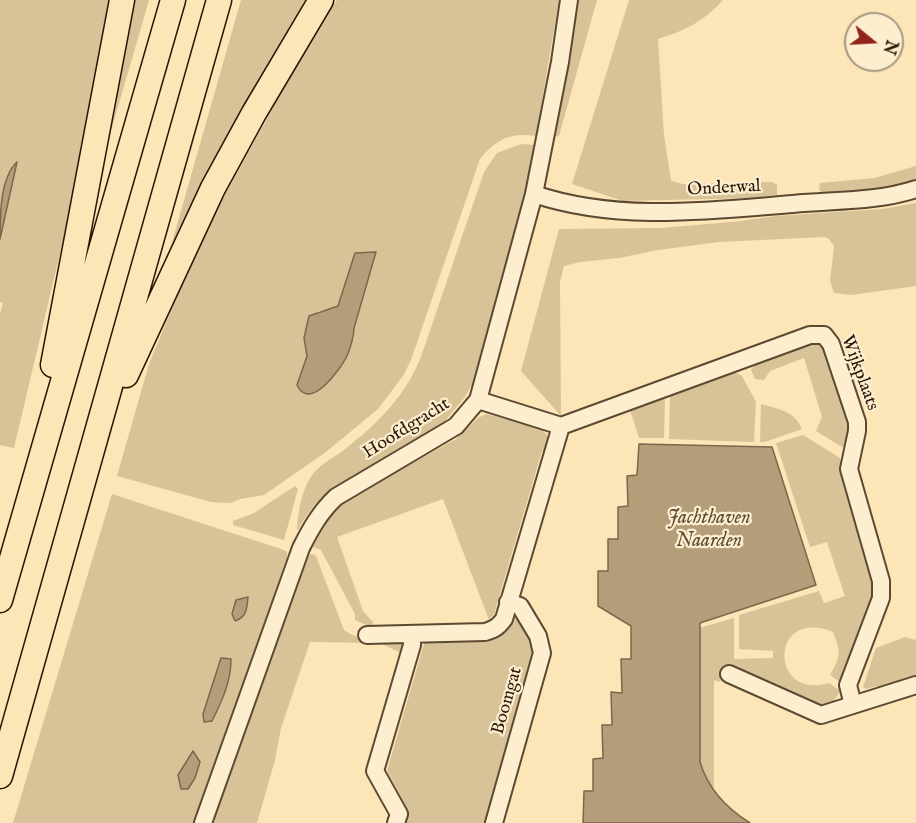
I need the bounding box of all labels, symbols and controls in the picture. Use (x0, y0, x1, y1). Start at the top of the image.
north arrow (844, 12, 904, 72)
text: N (878, 37, 901, 57)
street label: Onderwal (687, 176, 761, 202)
street label: Wijkplaats (835, 332, 883, 414)
street label: Hoofdgracht (360, 394, 454, 464)
water label: Jachthaven Naarden (667, 507, 751, 554)
street label: Boomgat (488, 665, 528, 737)

